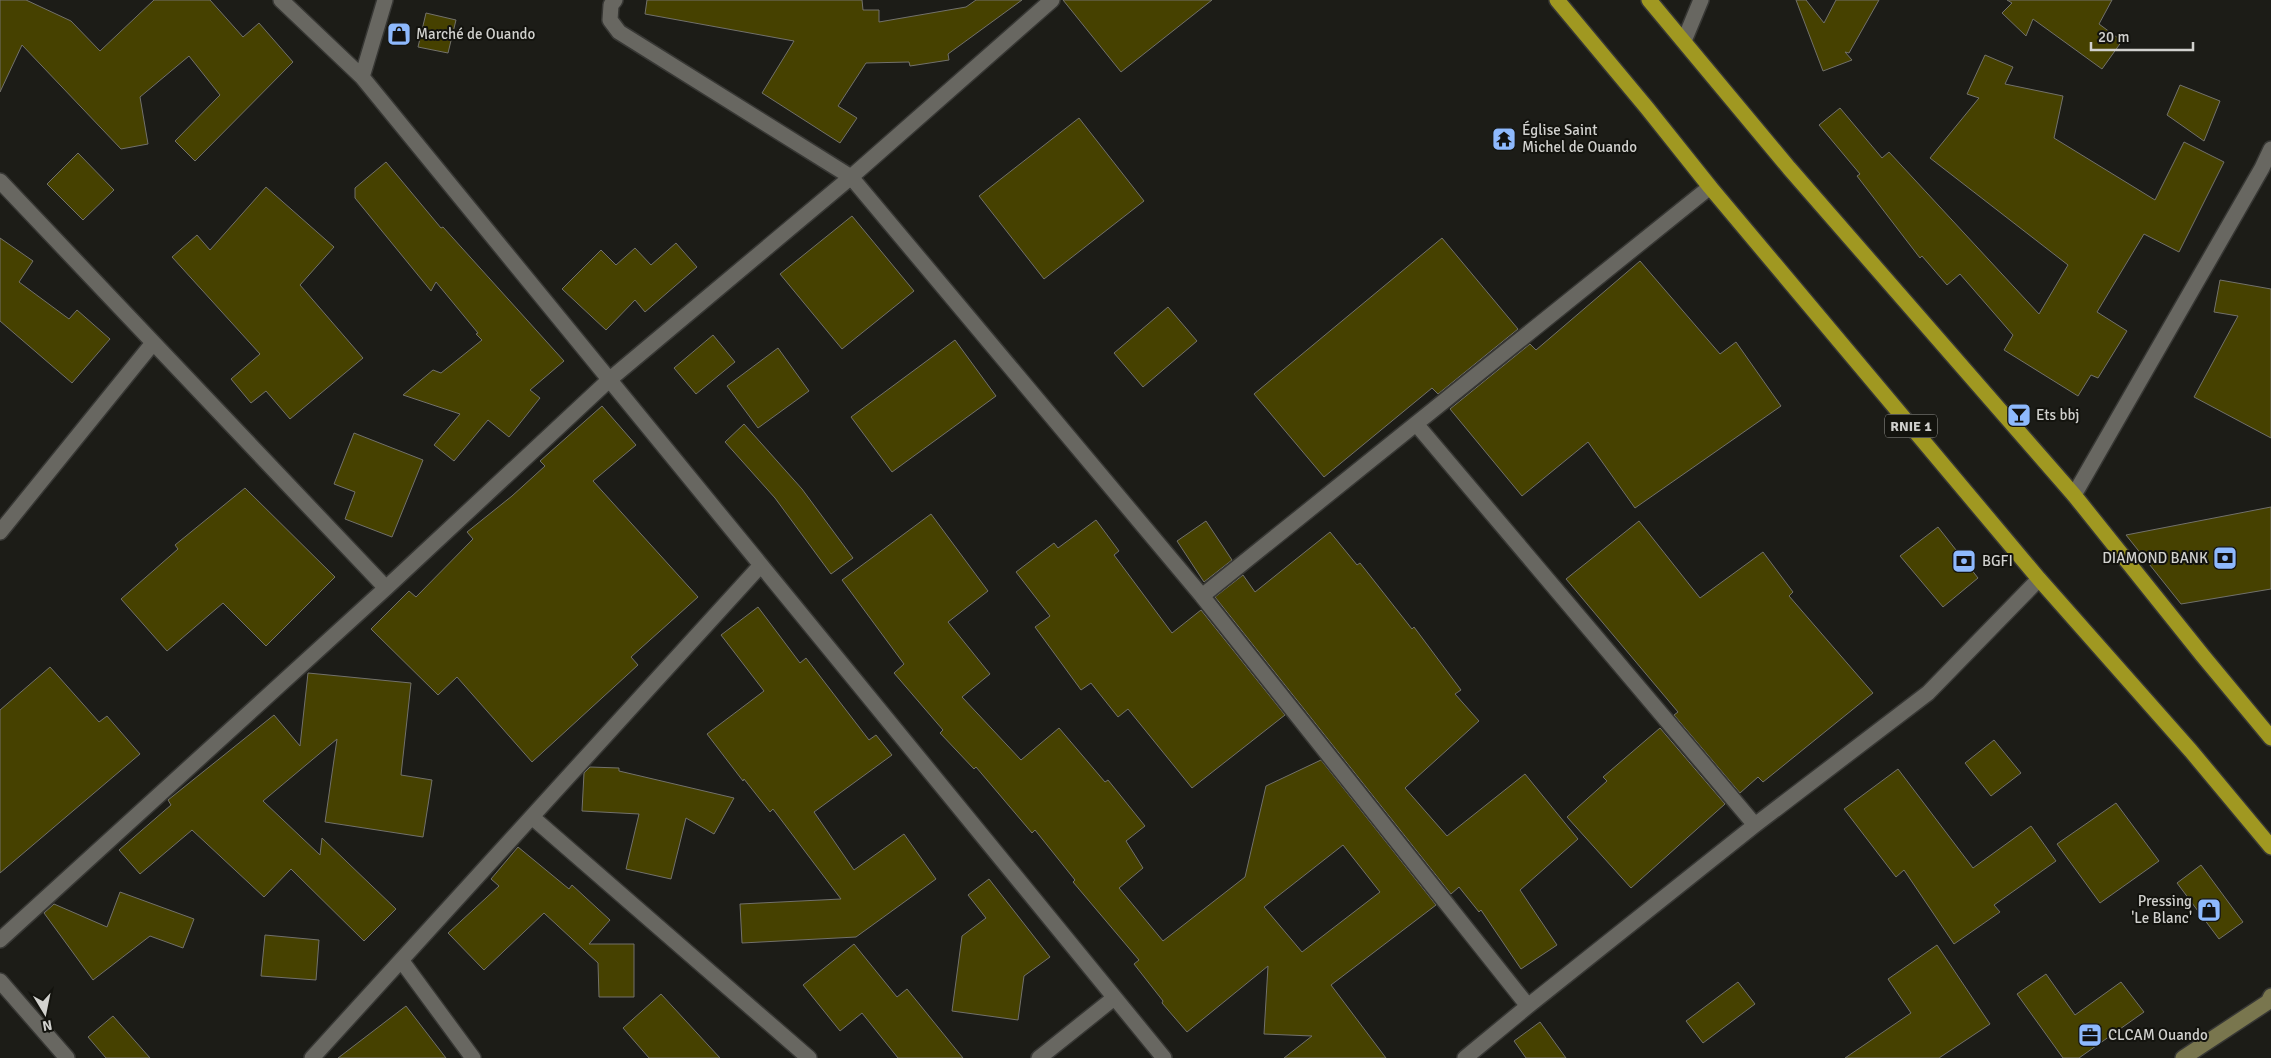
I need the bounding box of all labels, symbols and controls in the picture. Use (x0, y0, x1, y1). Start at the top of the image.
scale bar (2091, 20, 2194, 52)
shop icon: Marché de Ouando (386, 21, 412, 47)
place label: Marché de Ouando (416, 25, 536, 43)
text: 20 m (2098, 28, 2129, 46)
place label: Église Saint Michel de Ouando (1522, 120, 1637, 156)
temple icon: Église Saint Michel de Ouando (1491, 126, 1517, 152)
bar icon: Ets bbj (2006, 402, 2032, 428)
place label: Ets bbj (2036, 406, 2079, 424)
road number: RNIE 1 (1885, 414, 1937, 438)
bank icon: DIAMOND BANK (2212, 545, 2238, 571)
bank icon: BGFI (1951, 548, 1977, 574)
place label: DIAMOND BANK (2102, 549, 2208, 567)
place label: BGFI (1982, 552, 2013, 570)
place label: Pressing 'Le Blanc' (2131, 892, 2192, 927)
shop icon: Pressing 'Le Blanc' (2196, 897, 2222, 923)
north arrow (20, 988, 70, 1038)
text: N (41, 1016, 53, 1035)
office icon: CLCAM Ouando (2077, 1022, 2103, 1048)
place label: CLCAM Ouando (2108, 1026, 2208, 1044)

